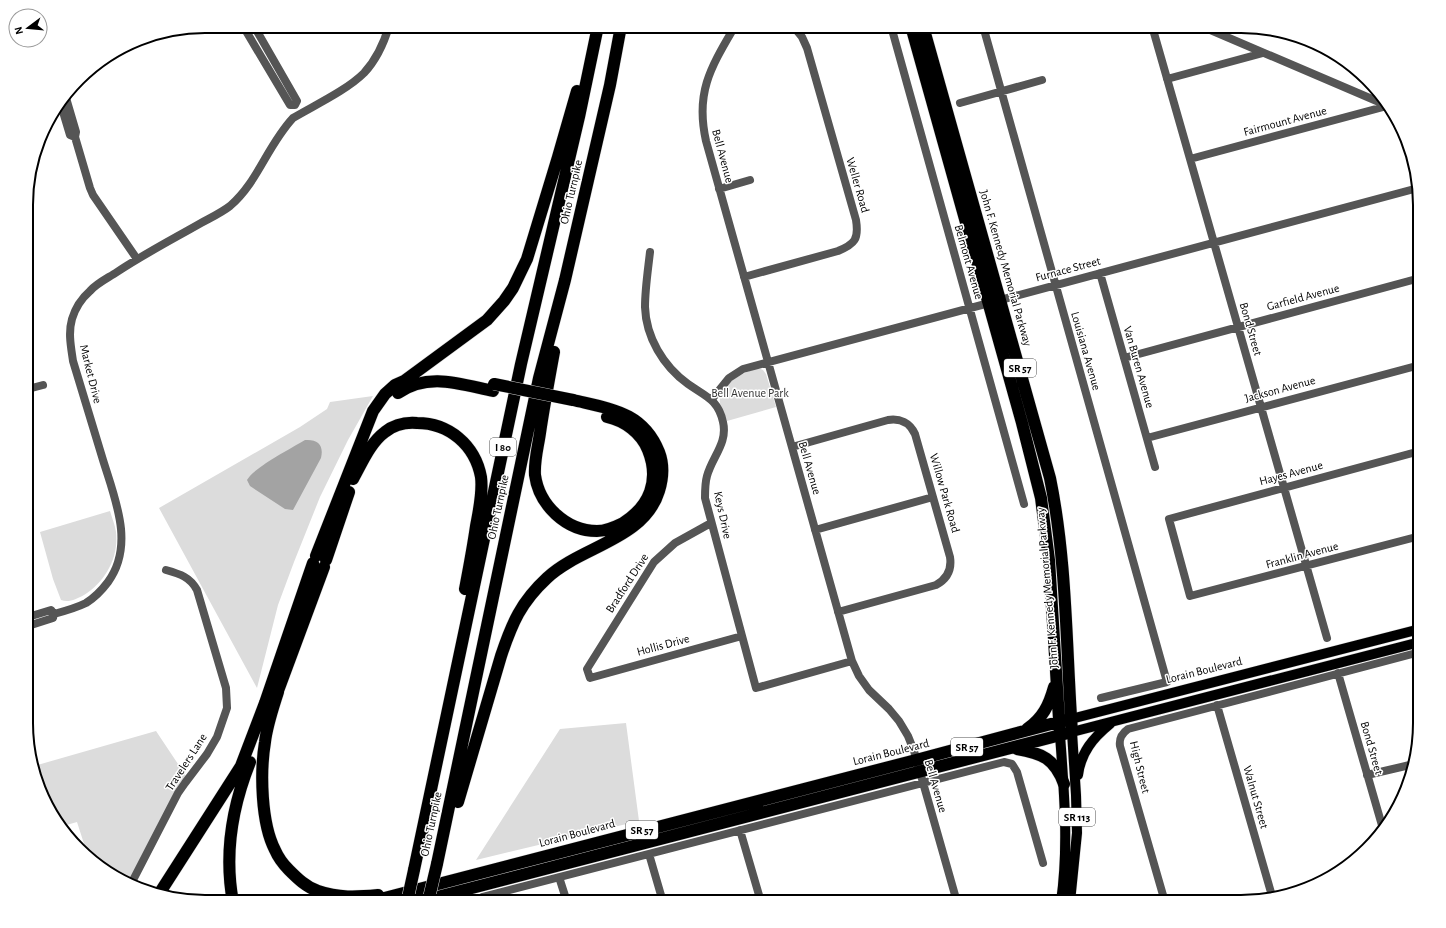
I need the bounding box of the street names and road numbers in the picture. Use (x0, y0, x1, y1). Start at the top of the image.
street label: Fairmount Avenue (1242, 104, 1328, 138)
street label: Bell Avenue (710, 128, 736, 184)
street label: Weller Road (844, 156, 872, 214)
street label: Ohio Turnpike (558, 159, 584, 225)
street label: John F. Kennedy Memorial Parkway (977, 189, 1034, 348)
street label: Belmont Avenue (953, 223, 985, 301)
street label: Furnace Street (1034, 255, 1102, 283)
street label: Garfield Avenue (1265, 282, 1341, 312)
street label: Bond Street (1238, 301, 1264, 357)
street label: Louisiana Avenue (1069, 310, 1103, 392)
street label: Van Buren Avenue (1122, 325, 1156, 409)
street label: Market Drive (78, 343, 104, 405)
road number: SR 57 (1004, 359, 1036, 377)
street label: Jackson Avenue (1243, 374, 1317, 404)
road number: I 80 (490, 438, 516, 456)
street label: Bell Avenue (797, 440, 823, 496)
street label: Willow Park Road (928, 452, 962, 534)
street label: Hayes Avenue (1258, 459, 1324, 488)
street label: Ohio Turnpike (485, 474, 511, 540)
street label: Keys Drive (711, 490, 734, 540)
street label: John F. Kennedy Memorial Parkway (1034, 507, 1061, 669)
street label: Franklin Avenue (1264, 540, 1340, 570)
street label: Bradford Drive (603, 551, 651, 615)
street label: Hollis Drive (635, 632, 691, 658)
street label: Lorain Boulevard (1165, 655, 1243, 685)
street label: Bond Street (1359, 720, 1385, 776)
street label: Travelers Lane (163, 731, 209, 793)
street label: Lorain Boulevard (852, 737, 930, 767)
road number: SR 57 (951, 738, 983, 756)
street label: High Street (1128, 740, 1152, 795)
street label: Bell Avenue (923, 758, 949, 814)
street label: Walnut Street (1241, 764, 1271, 830)
street label: Ohio Turnpike (418, 791, 444, 857)
road number: SR 113 (1059, 808, 1095, 826)
street label: Lorain Boulevard (538, 817, 616, 849)
road number: SR 57 (626, 821, 658, 839)

